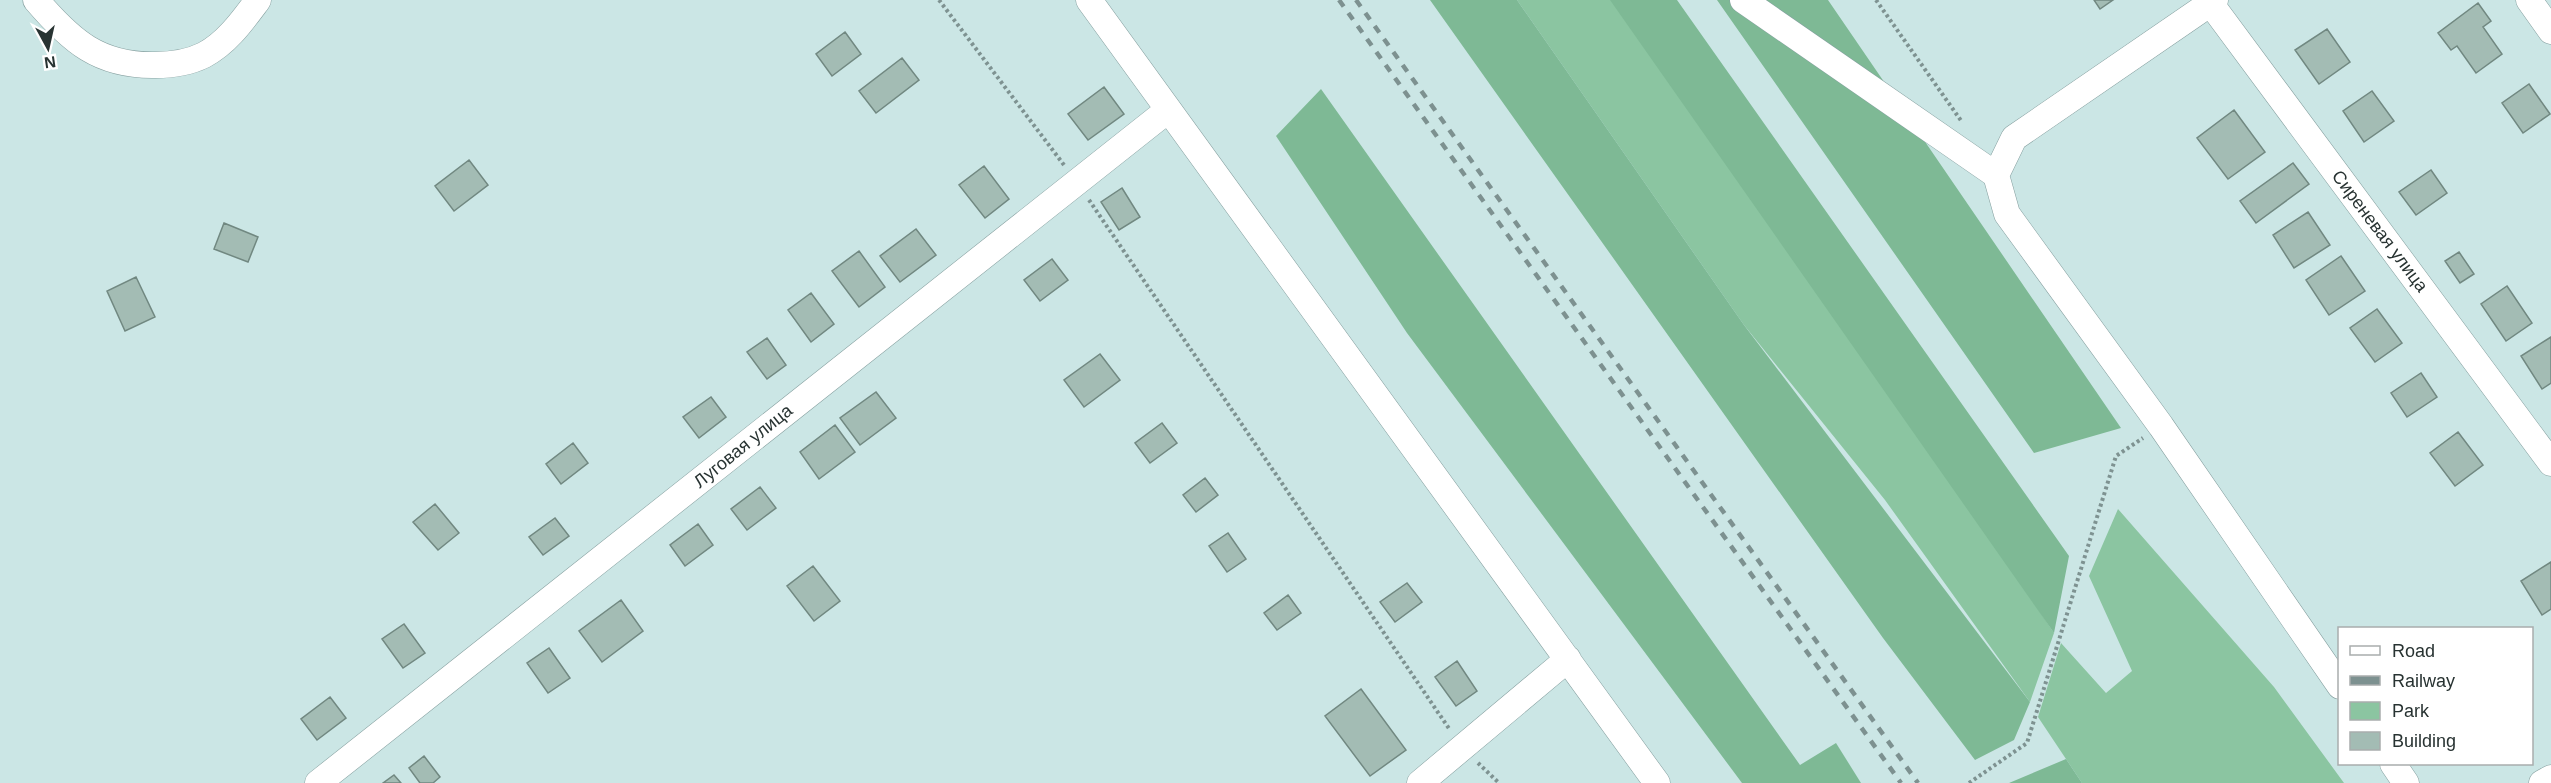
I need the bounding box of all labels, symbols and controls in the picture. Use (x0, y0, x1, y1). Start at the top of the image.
north arrow (18, 18, 78, 78)
text: N (43, 53, 57, 72)
street label: Сиреневая улица (2328, 166, 2433, 296)
street label: Луговая улица (690, 400, 797, 492)
legend (2338, 627, 2533, 765)
text: Road (2392, 641, 2435, 661)
text: Railway (2392, 671, 2455, 691)
text: Park (2392, 701, 2430, 721)
text: Building (2392, 731, 2456, 751)

